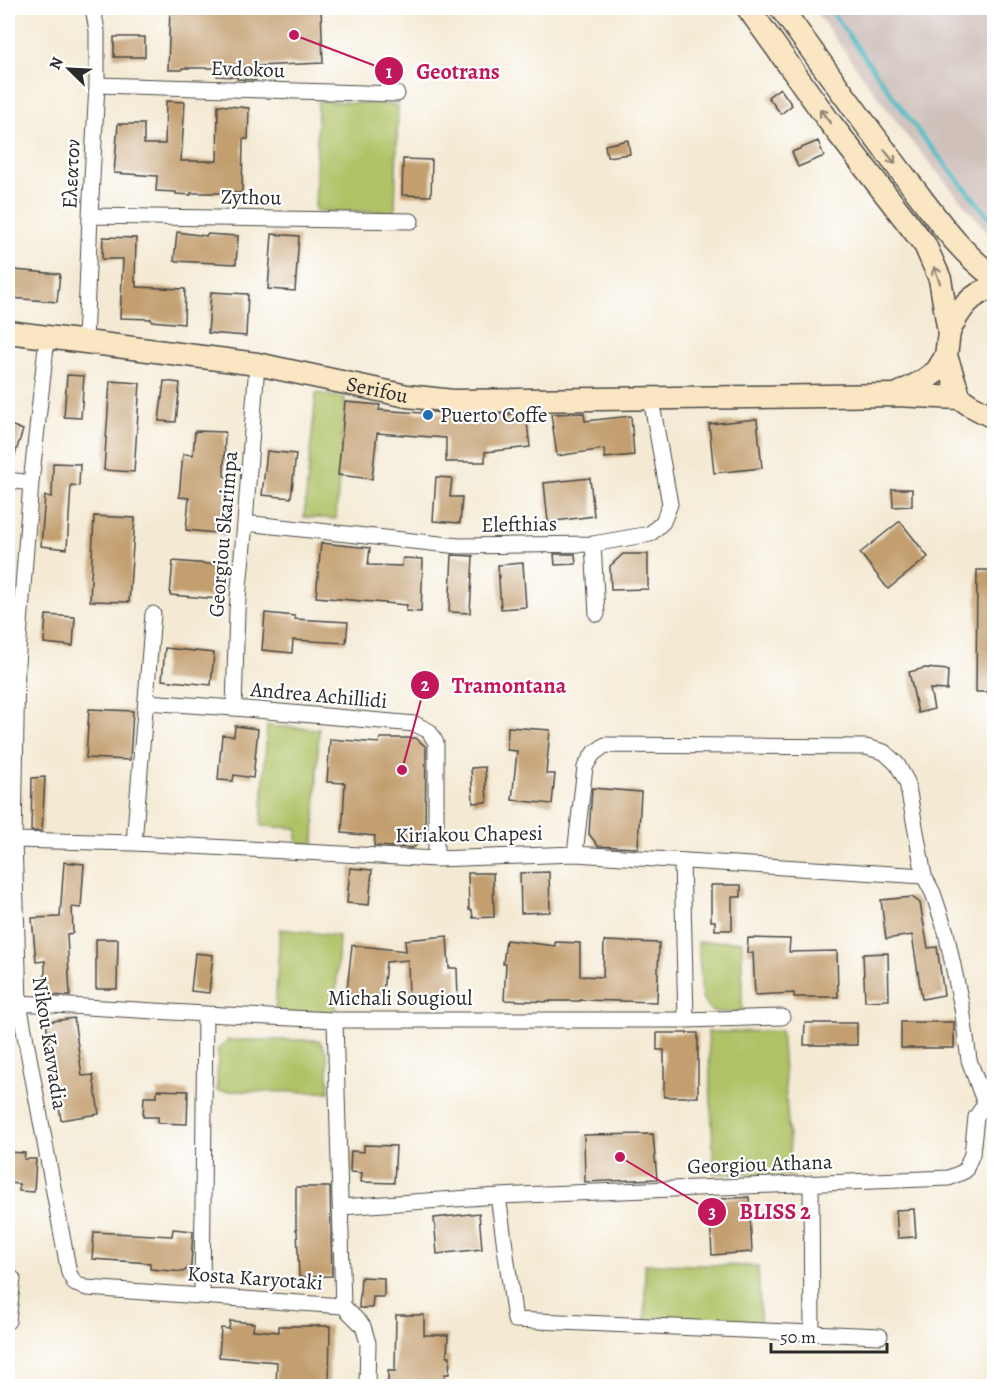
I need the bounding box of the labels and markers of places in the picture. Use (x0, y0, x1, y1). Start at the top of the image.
callout: Geotrans (374, 51, 512, 91)
place label: Puerto Coffe (440, 401, 547, 429)
marker: Puerto Coffe (421, 408, 435, 422)
callout: Tramontana (410, 665, 579, 705)
callout: BLISS 2 (697, 1192, 822, 1232)

